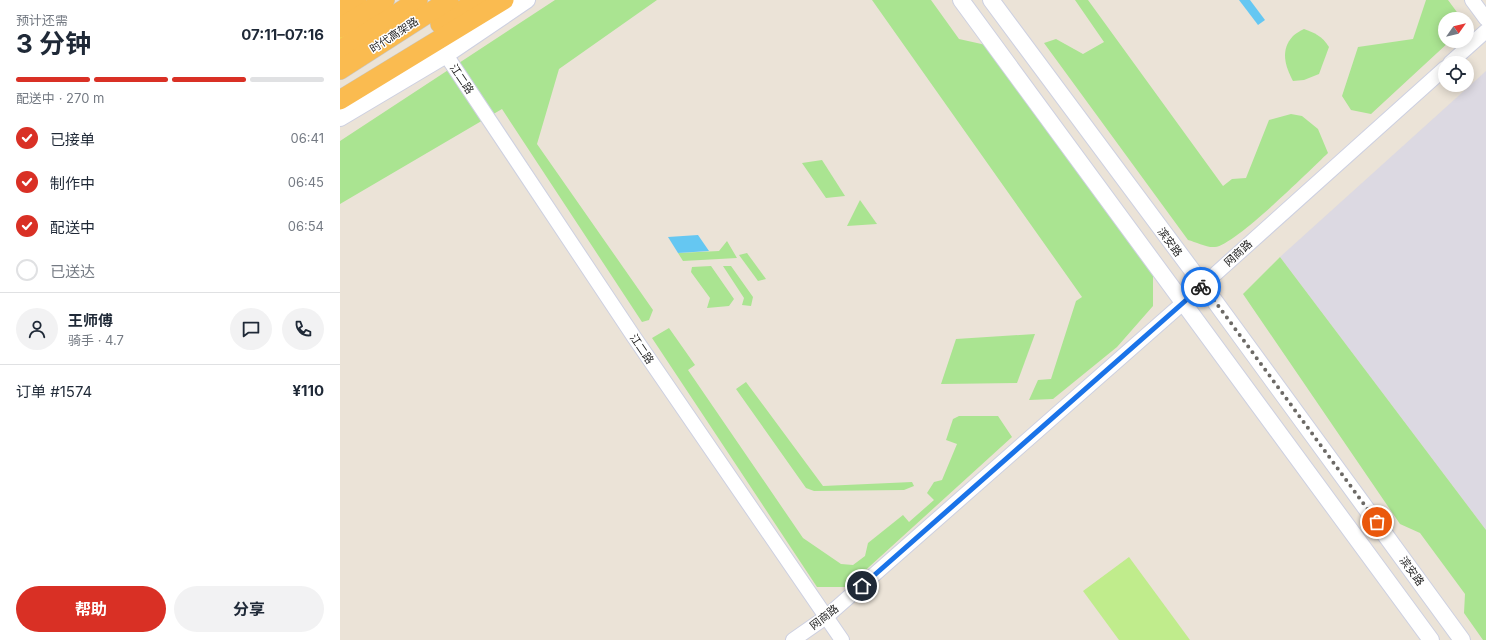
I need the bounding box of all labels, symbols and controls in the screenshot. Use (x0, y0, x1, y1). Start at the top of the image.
text: 预计还需 (16, 12, 68, 28)
north arrow (1438, 12, 1474, 48)
map controls (1438, 12, 1474, 92)
street label: 时代高架路 (367, 14, 421, 56)
text: 07:11–07:16 (241, 25, 324, 44)
text: 3 分钟 (16, 28, 91, 59)
button: locate (1438, 56, 1474, 92)
street label: 江二路 (447, 61, 477, 97)
text: 配送中 · 270 m (16, 90, 104, 106)
icon: check (16, 127, 38, 149)
text: 已接单 (50, 130, 95, 149)
text: 06:41 (291, 130, 324, 146)
icon: check (16, 171, 38, 193)
text: 制作中 (50, 174, 95, 193)
text: 06:45 (288, 174, 324, 190)
icon: check (16, 215, 38, 237)
text: 配送中 (50, 218, 95, 237)
text: 06:54 (288, 218, 324, 234)
street label: 滨安路 (1154, 225, 1186, 259)
street label: 网商路 (1221, 237, 1255, 269)
text: 已送达 (50, 262, 95, 281)
courier (1181, 267, 1221, 307)
icon: bike (1190, 276, 1212, 298)
button: person (16, 308, 58, 350)
button: chat (230, 308, 272, 350)
button: phone (282, 308, 324, 350)
text: 王师傅 (68, 311, 113, 330)
street label: 江二路 (627, 331, 657, 367)
text: 骑手 · 4.7 (68, 332, 124, 348)
text: ¥110 (292, 381, 324, 400)
text: 订单 #1574 (16, 382, 92, 401)
pin (1360, 505, 1394, 539)
icon: bag (1366, 511, 1388, 533)
street label: 滨安路 (1397, 554, 1427, 588)
pin (845, 569, 879, 603)
icon: home (851, 575, 873, 597)
button: 帮助 (16, 586, 166, 632)
button: 分享 (174, 586, 324, 632)
street label: 网商路 (807, 601, 841, 633)

